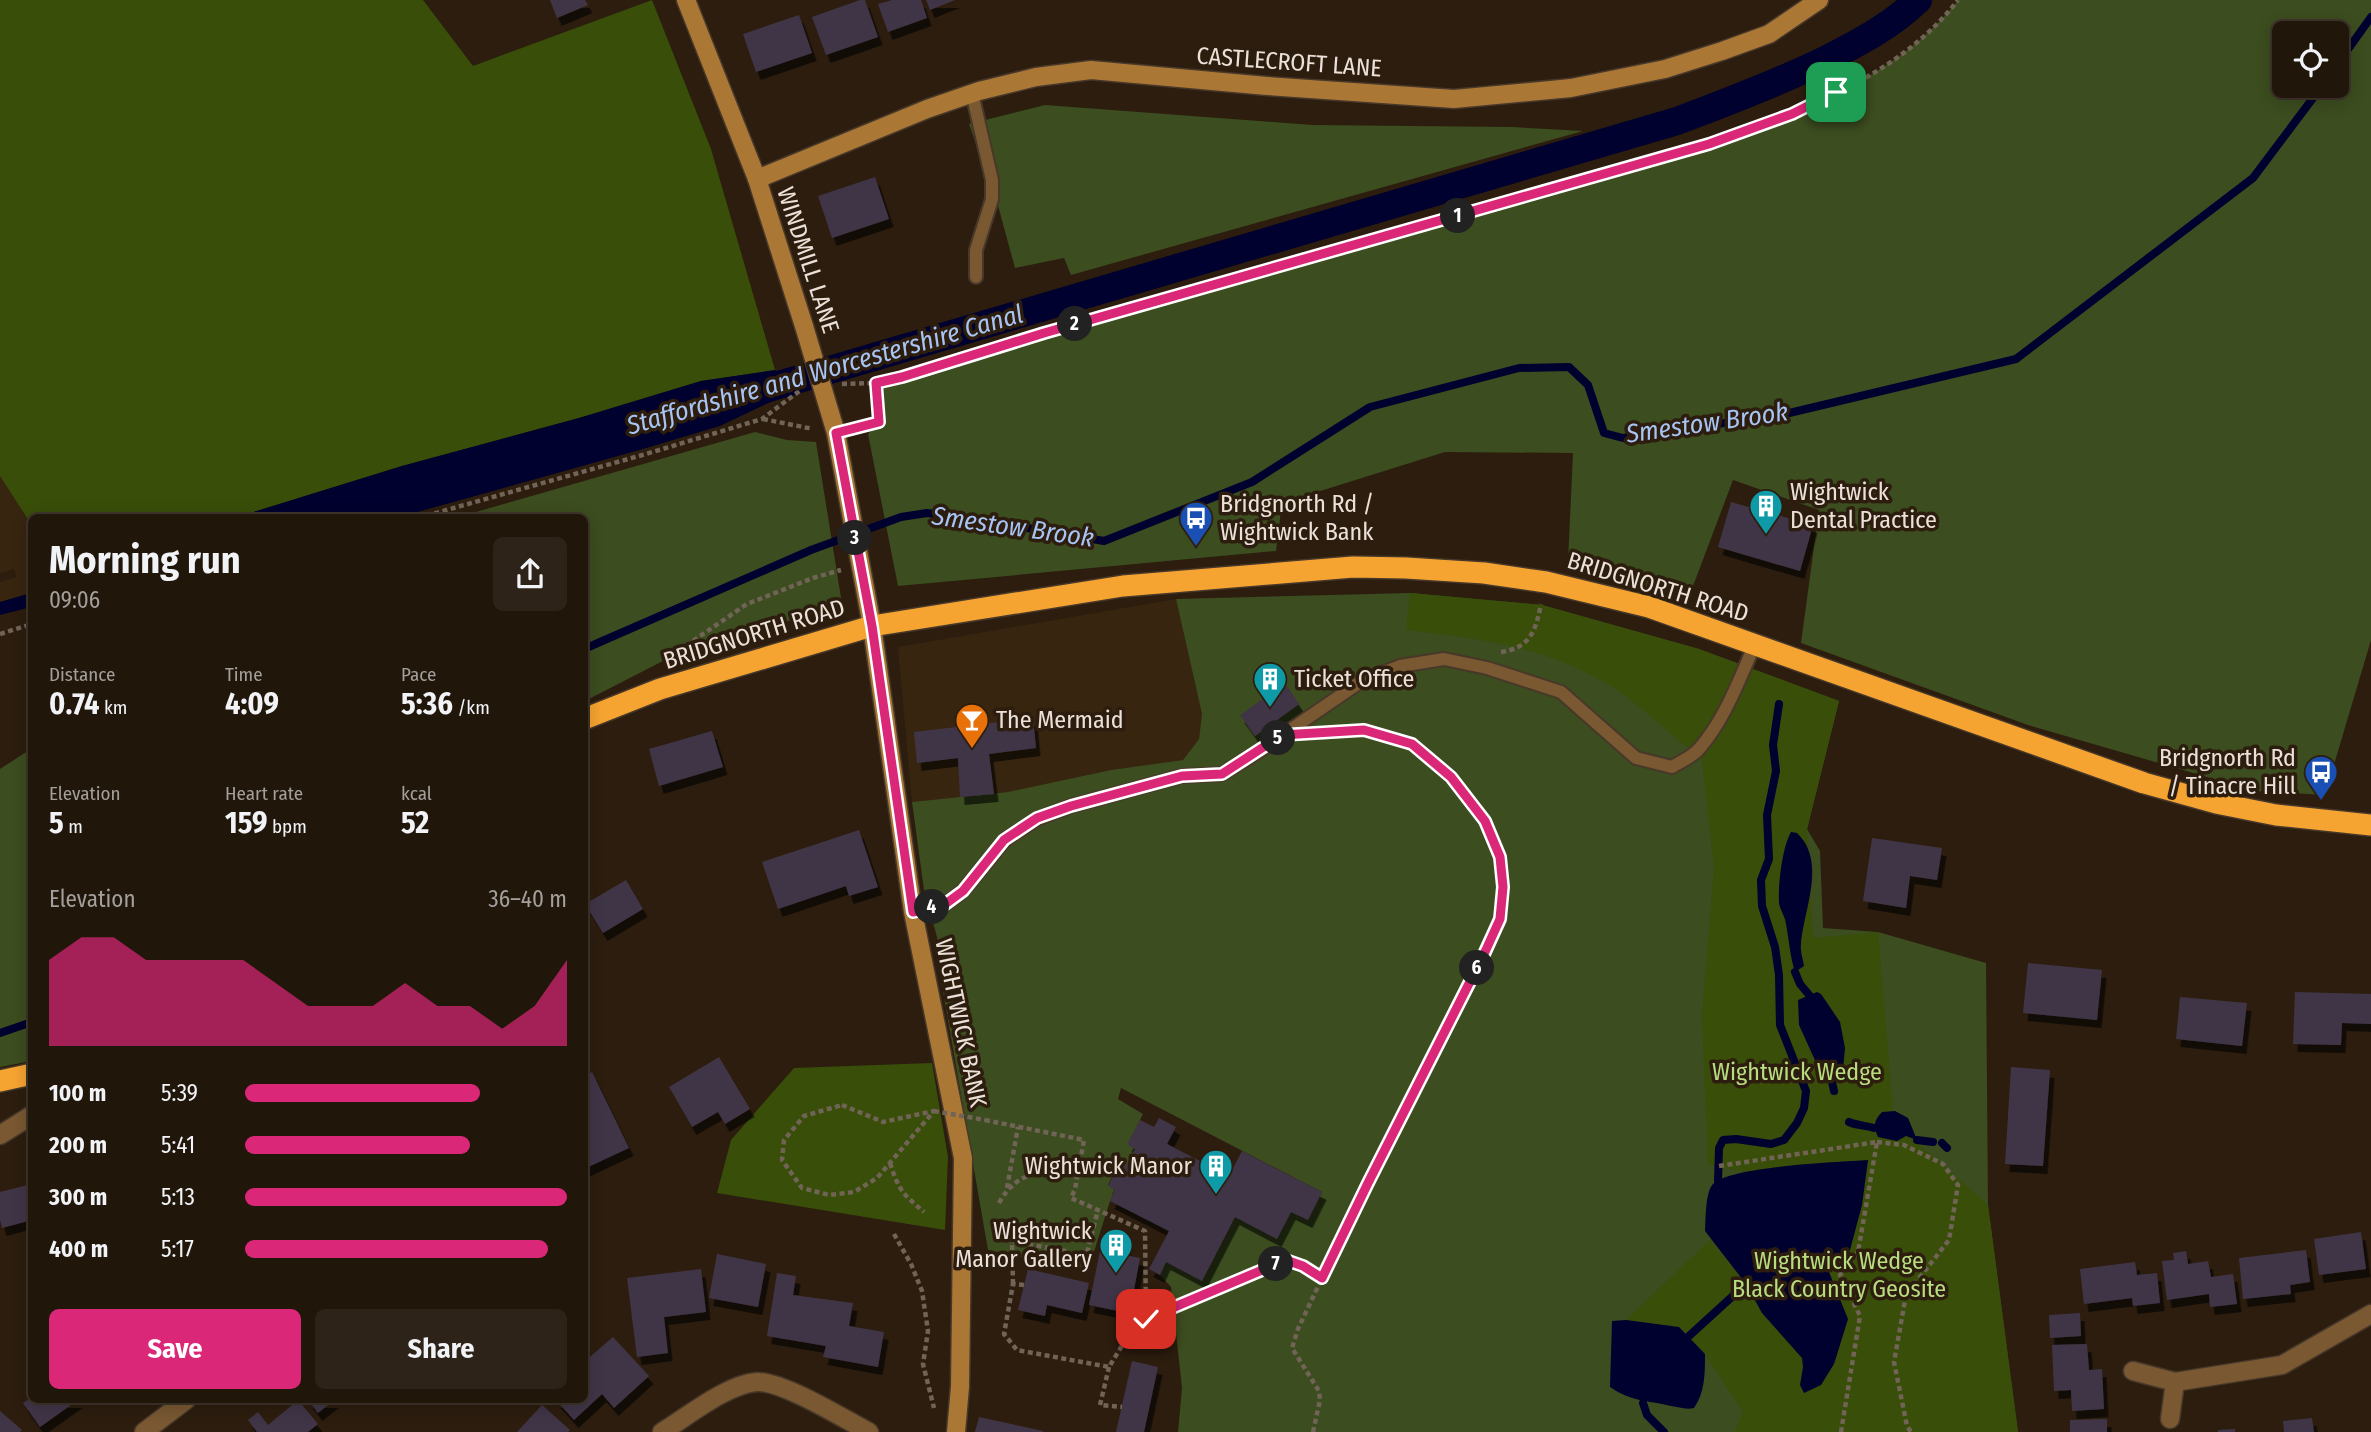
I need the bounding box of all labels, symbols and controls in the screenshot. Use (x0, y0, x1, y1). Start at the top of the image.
map controls (2272, 21, 2349, 98)
button: locate (2272, 21, 2349, 98)
street label: CASTLECROFT LANE (1196, 42, 1382, 82)
pin (1806, 62, 1866, 122)
icon: arrive (1817, 73, 1855, 111)
street label: WINDMILL LANE (771, 183, 845, 337)
pin: 1 (1440, 198, 1476, 234)
text: 1 (1453, 204, 1462, 227)
water label: Staffordshire and Worcestershire Canal (622, 298, 1027, 442)
pin: 2 (1058, 306, 1092, 342)
text: 2 (1070, 312, 1079, 335)
water label: Smestow Brook (1623, 396, 1790, 450)
place label: Wightwick Dental Practice (1790, 478, 1937, 534)
building icon: Wightwick Dental Practice (1747, 487, 1785, 536)
place label: Bridgnorth Rd / Wightwick Bank (1220, 490, 1374, 546)
bus stop icon: Bridgnorth Rd / Wightwick Bank (1177, 499, 1215, 548)
water label: Smestow Brook (929, 500, 1096, 554)
pin: 3 (838, 520, 872, 556)
text: 3 (850, 526, 859, 549)
text: Morning run (49, 537, 241, 583)
button: share (493, 537, 567, 611)
street label: BRIDGNORTH ROAD (1564, 546, 1752, 628)
text: 09:06 (49, 586, 100, 614)
street label: BRIDGNORTH ROAD (660, 593, 848, 675)
building icon: Ticket Office (1251, 660, 1289, 709)
text: Distance (49, 663, 116, 686)
text: Time (225, 663, 263, 686)
text: Pace (401, 663, 436, 686)
place label: Ticket Office (1294, 665, 1414, 693)
text: 0.74 (49, 686, 100, 722)
text: 4:09 (225, 686, 279, 722)
text: 5:36 (401, 686, 453, 722)
text: km (100, 696, 127, 719)
text: /km (453, 696, 490, 719)
bar icon: The Mermaid (953, 701, 991, 750)
place label: The Mermaid (996, 706, 1124, 734)
pin: 5 (1260, 720, 1296, 756)
text: 5 (1273, 726, 1282, 749)
place label: Bridgnorth Rd / Tinacre Hill (2159, 744, 2296, 800)
bus stop icon: Bridgnorth Rd / Tinacre Hill (2302, 753, 2340, 802)
text: Elevation (49, 782, 121, 805)
text: Heart rate (225, 782, 303, 805)
text: kcal (401, 782, 432, 805)
text: 5 (49, 805, 64, 841)
text: 159 (225, 805, 267, 841)
text: 52 (401, 805, 429, 841)
text: m (64, 815, 83, 838)
text: bpm (267, 815, 307, 838)
text: Elevation (49, 885, 136, 913)
text: 36–40 m (488, 885, 567, 913)
pin: 4 (914, 890, 950, 925)
text: 4 (927, 895, 936, 918)
street label: WIGHTWICK BANK (929, 936, 993, 1110)
pin: 6 (1460, 950, 1494, 986)
text: 6 (1472, 956, 1481, 979)
park label: Wightwick Wedge (1712, 1058, 1882, 1086)
text: 100 m (49, 1079, 106, 1107)
text: 5:39 (161, 1079, 198, 1107)
text: 200 m (49, 1131, 107, 1159)
text: 5:41 (161, 1131, 195, 1159)
building icon: Wightwick Manor (1197, 1147, 1235, 1196)
place label: Wightwick Manor (1025, 1152, 1193, 1180)
text: 300 m (49, 1183, 107, 1211)
text: 5:13 (161, 1183, 195, 1211)
place label: Wightwick Manor Gallery (955, 1217, 1093, 1273)
building icon: Wightwick Manor Gallery (1097, 1226, 1135, 1275)
text: 400 m (49, 1235, 108, 1263)
text: 5:17 (161, 1235, 194, 1263)
pin: 7 (1258, 1246, 1294, 1282)
park label: Wightwick Wedge Black Country Geosite (1732, 1247, 1946, 1303)
text: 7 (1271, 1252, 1280, 1275)
pin (1116, 1289, 1176, 1349)
icon: check (1127, 1300, 1165, 1338)
button: Save (49, 1309, 301, 1389)
button: Share (315, 1309, 567, 1389)

